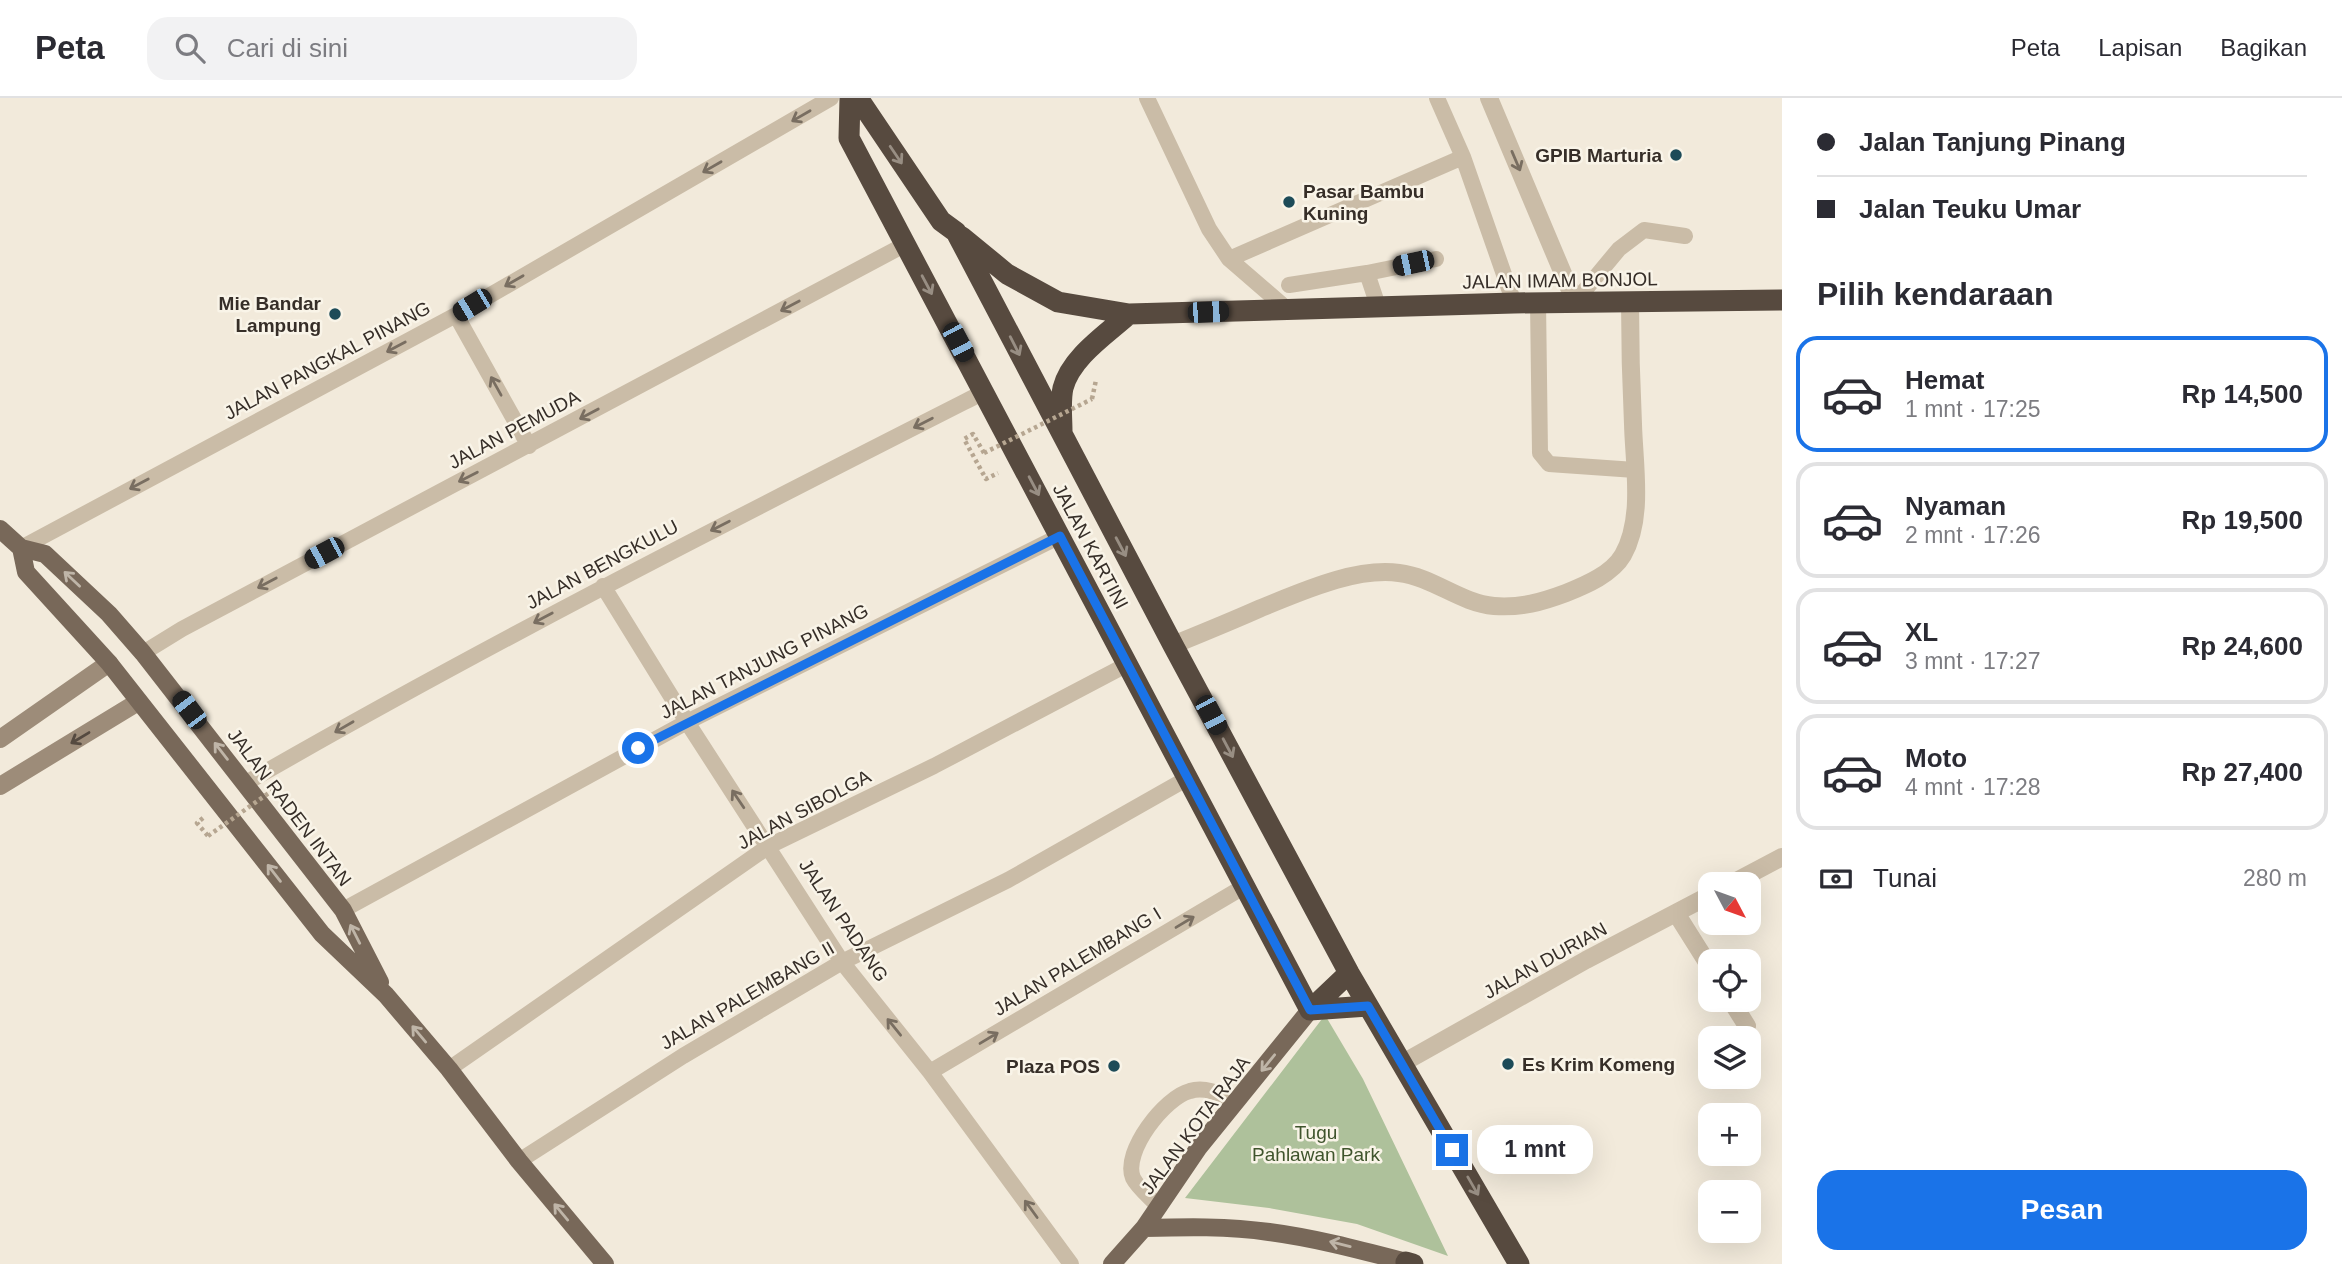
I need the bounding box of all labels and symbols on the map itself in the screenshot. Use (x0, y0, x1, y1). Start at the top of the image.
one-way arrow (791, 109, 811, 123)
one-way arrow (889, 144, 903, 164)
place label: GPIB Marturia (1535, 145, 1662, 166)
marker: GPIB Marturia (1668, 147, 1684, 163)
one-way arrow (1510, 150, 1523, 171)
one-way arrow (702, 160, 722, 174)
place label: Pasar Bambu Kuning (1303, 181, 1424, 224)
marker: Pasar Bambu Kuning (1281, 194, 1297, 210)
car (1391, 248, 1436, 278)
street label: JALAN IMAM BONJOL (1462, 268, 1658, 293)
one-way arrow (505, 274, 525, 288)
one-way arrow (921, 274, 935, 295)
car (449, 285, 496, 325)
place label: Mie Bandar Lampung (219, 293, 322, 336)
street label: JALAN PANGKAL PINANG (221, 297, 434, 424)
one-way arrow (780, 300, 800, 314)
car (1187, 301, 1230, 323)
marker: Mie Bandar Lampung (327, 306, 343, 322)
car (939, 319, 978, 365)
one-way arrow (1009, 335, 1023, 356)
one-way arrow (386, 340, 406, 354)
one-way arrow (488, 377, 502, 397)
street label: JALAN PEMUDA (445, 386, 584, 473)
one-way arrow (579, 408, 600, 421)
one-way arrow (913, 416, 934, 430)
one-way arrow (458, 471, 479, 485)
one-way arrow (1027, 475, 1041, 496)
one-way arrow (129, 478, 150, 491)
street label: JALAN KARTINI (1049, 480, 1132, 613)
street label: JALAN BENGKULU (523, 516, 682, 613)
one-way arrow (711, 519, 731, 533)
car (301, 534, 348, 572)
one-way arrow (1114, 537, 1128, 557)
one-way arrow (64, 571, 81, 588)
one-way arrow (257, 576, 277, 590)
street label: JALAN TANJUNG PINANG (657, 600, 872, 723)
one-way arrow (534, 611, 554, 625)
car (168, 687, 211, 733)
car (1192, 692, 1231, 738)
one-way arrow (334, 721, 354, 735)
street label: JALAN RADEN INTAN (224, 724, 356, 890)
one-way arrow (70, 731, 90, 745)
route start (622, 732, 654, 764)
one-way arrow (1222, 737, 1236, 758)
one-way arrow (213, 742, 228, 761)
street label: JALAN SIBOLGA (734, 765, 875, 853)
one-way arrow (731, 790, 745, 810)
street label: JALAN PADANG (795, 855, 892, 986)
one-way arrow (267, 864, 282, 883)
north arrow (1698, 872, 1760, 934)
street label: JALAN PALEMBANG I (990, 903, 1165, 1020)
one-way arrow (1174, 915, 1194, 929)
street label: JALAN DURIAN (1480, 918, 1610, 1003)
one-way arrow (348, 924, 361, 945)
street label: JALAN PALEMBANG II (657, 937, 838, 1054)
one-way arrow (887, 1018, 902, 1037)
one-way arrow (412, 1025, 427, 1043)
one-way arrow (978, 1030, 998, 1044)
street label: JALAN KOTA RAJA (1137, 1052, 1254, 1199)
one-way arrow (1260, 1054, 1275, 1072)
place label: Es Krim Komeng (1522, 1054, 1675, 1075)
place label: Plaza POS (1006, 1056, 1100, 1077)
marker: Es Krim Komeng (1500, 1056, 1516, 1072)
marker: Plaza POS (1106, 1058, 1122, 1074)
park label: Tugu Pahlawan Park (1252, 1122, 1380, 1165)
callout: 1 mnt (1476, 1126, 1592, 1174)
route end (1436, 1134, 1468, 1166)
one-way arrow (1466, 1176, 1480, 1196)
one-way arrow (1023, 1200, 1038, 1219)
one-way arrow (553, 1203, 569, 1221)
one-way arrow (1329, 1237, 1351, 1250)

